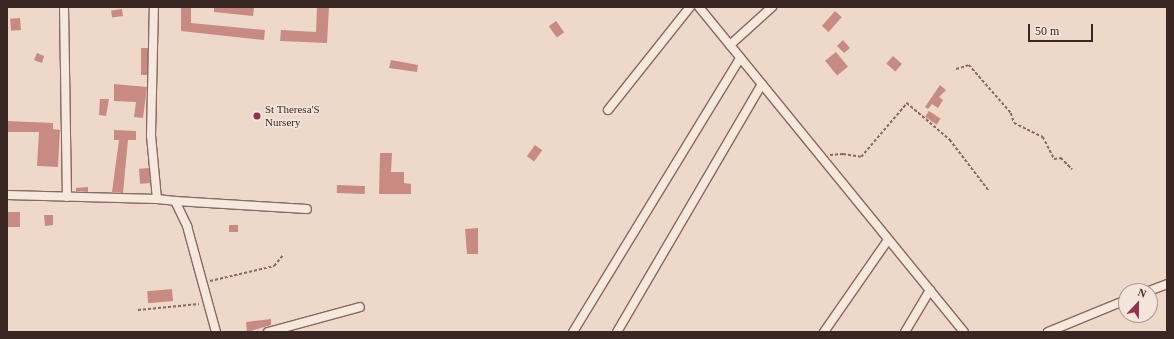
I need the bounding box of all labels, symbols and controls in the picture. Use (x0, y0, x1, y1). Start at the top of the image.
scale bar (1030, 16, 1095, 42)
text: 50 m (1035, 24, 1059, 38)
place label: St Theresa'S Nursery (265, 103, 320, 129)
marker: St Theresa'S Nursery (252, 111, 262, 121)
north arrow (1118, 283, 1158, 323)
text: N (1136, 286, 1148, 300)

